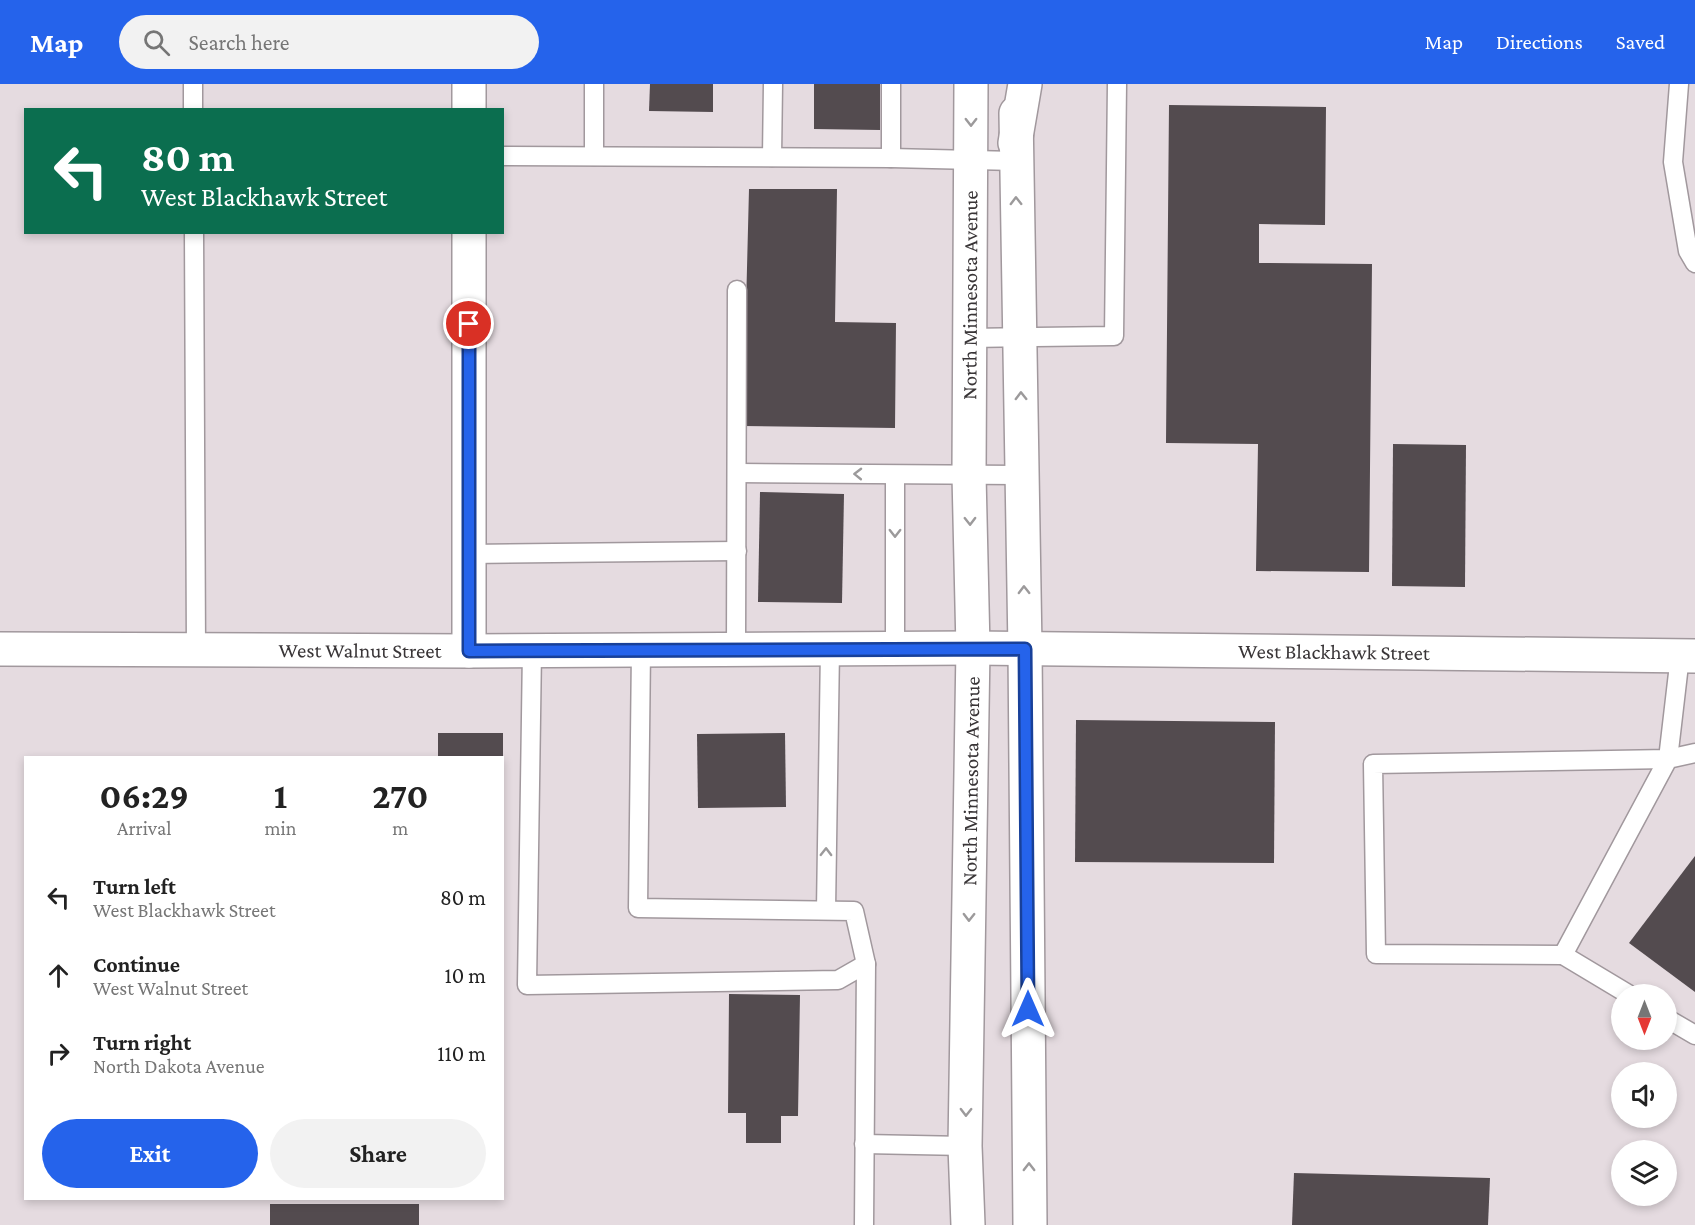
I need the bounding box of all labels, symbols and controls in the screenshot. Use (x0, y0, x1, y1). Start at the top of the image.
search box (119, 15, 539, 69)
icon: search (140, 26, 173, 59)
text: Map (30, 27, 83, 58)
text: Search here (188, 30, 289, 55)
text: Map (1425, 30, 1463, 54)
text: Directions (1496, 30, 1583, 54)
text: Saved (1616, 30, 1665, 54)
one-way arrow (965, 117, 977, 126)
icon: left (42, 132, 120, 210)
text: 80 m (141, 133, 235, 180)
text: West Blackhawk Street (141, 182, 387, 212)
street label: North Minnesota Avenue (957, 190, 982, 400)
one-way arrow (1010, 196, 1023, 205)
pin (443, 298, 494, 349)
icon: arrive (452, 307, 485, 340)
one-way arrow (1014, 391, 1027, 400)
one-way arrow (854, 468, 863, 481)
one-way arrow (964, 517, 976, 526)
one-way arrow (889, 529, 901, 538)
one-way arrow (1018, 586, 1030, 595)
street label: West Walnut Street (278, 638, 443, 663)
street label: West Blackhawk Street (1238, 639, 1431, 665)
street label: North Minnesota Avenue (957, 676, 985, 886)
text: 06:29 (100, 776, 189, 816)
text: 1 (274, 776, 287, 816)
text: 270 (372, 776, 428, 816)
text: Arrival (117, 817, 171, 839)
text: min (265, 817, 297, 839)
text: m (392, 817, 408, 839)
one-way arrow (820, 847, 833, 856)
text: Turn left (93, 874, 176, 899)
icon: left (42, 881, 75, 914)
text: 80 m (440, 885, 486, 910)
text: West Blackhawk Street (93, 899, 276, 921)
one-way arrow (963, 912, 975, 921)
text: Continue (93, 952, 180, 977)
icon: ahead (42, 959, 75, 992)
text: 10 m (444, 963, 486, 988)
text: West Walnut Street (93, 977, 248, 999)
position arrow (996, 977, 1060, 1041)
north arrow (1611, 984, 1677, 1050)
map controls (1611, 984, 1677, 1206)
text: Turn right (93, 1030, 191, 1055)
icon: right (42, 1037, 75, 1070)
text: 110 m (437, 1041, 486, 1066)
text: North Dakota Avenue (93, 1055, 265, 1077)
button: sound (1611, 1062, 1677, 1128)
one-way arrow (959, 1107, 972, 1116)
button: Exit (42, 1119, 258, 1188)
button: Share (270, 1119, 486, 1188)
button: layers (1611, 1140, 1677, 1206)
one-way arrow (1023, 1162, 1035, 1171)

